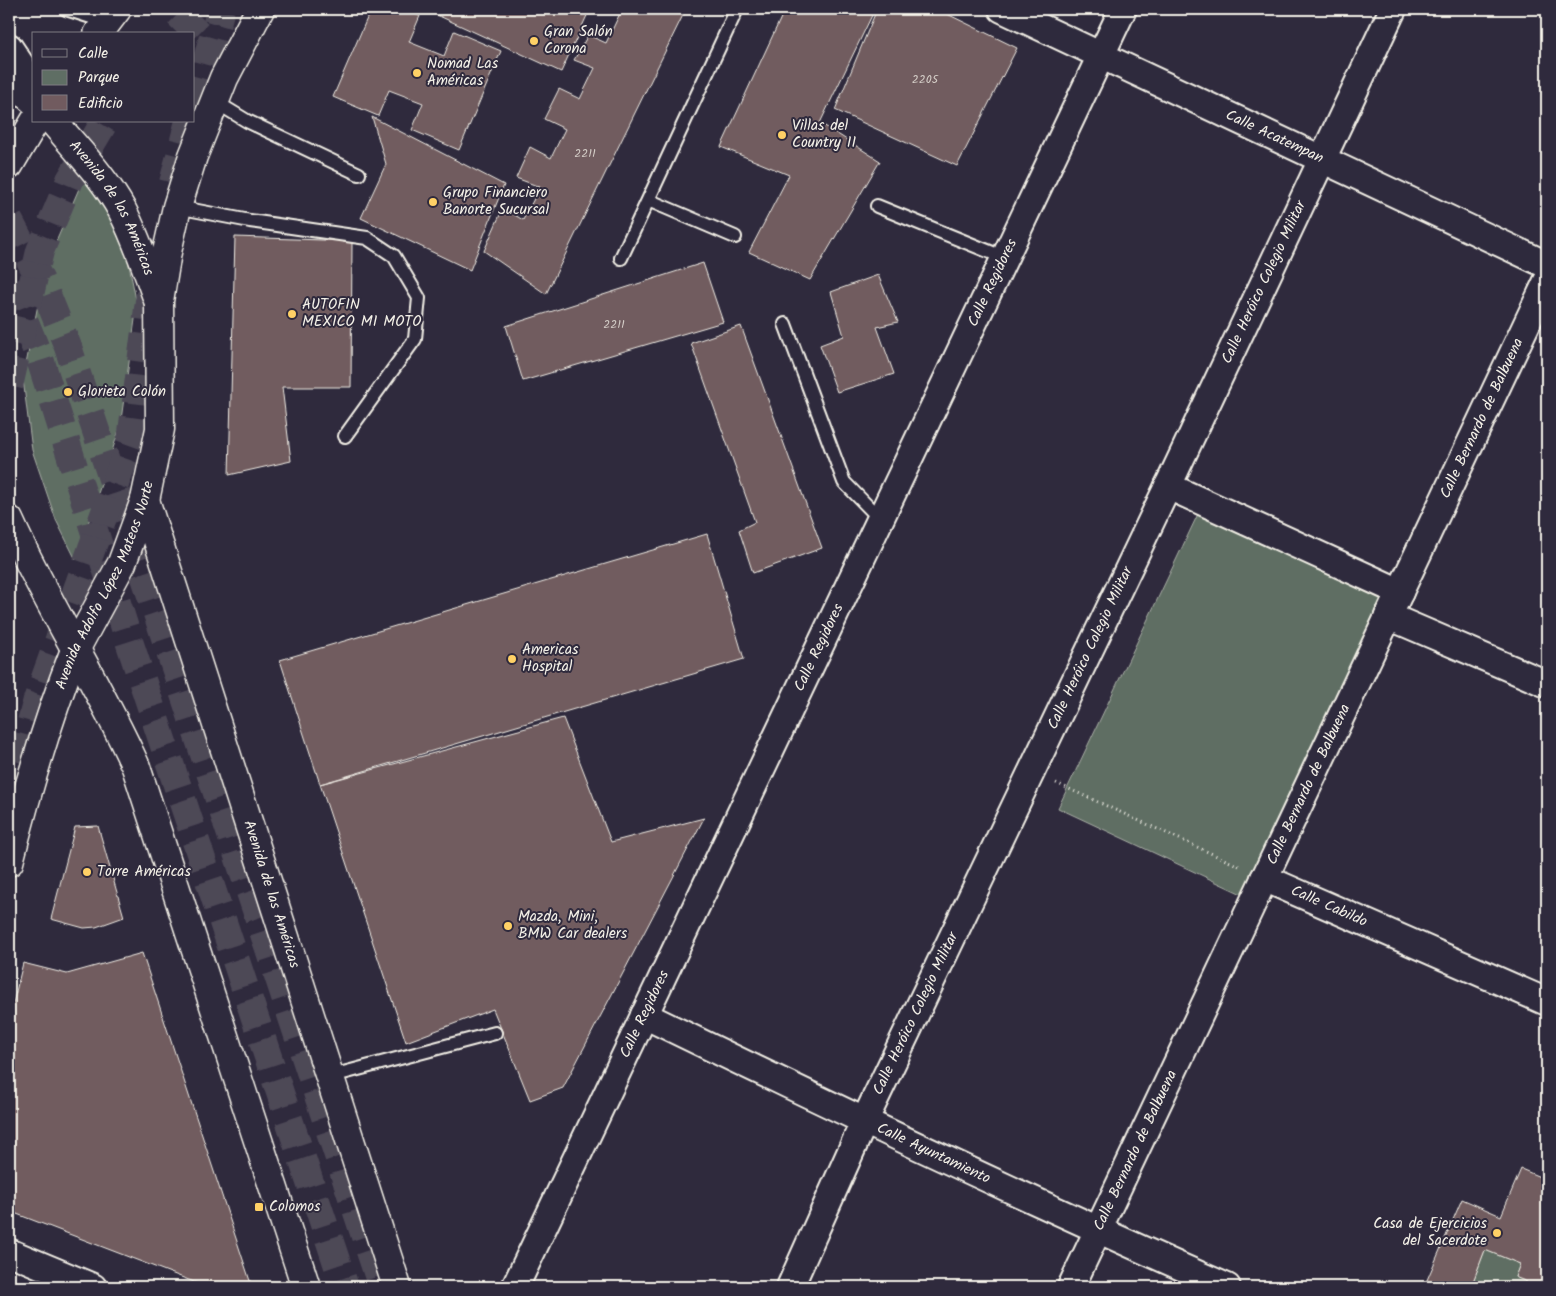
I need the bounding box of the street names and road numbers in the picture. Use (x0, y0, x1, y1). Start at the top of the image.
street label: Calle Acatempan (1221, 104, 1327, 170)
street label: Avenida de las Américas (63, 135, 160, 280)
street label: Calle Heróico Colegio Militar (1215, 196, 1313, 368)
street label: Calle Regidores (962, 234, 1024, 331)
street label: Calle Bernardo de Balbuena (1434, 334, 1530, 503)
street label: Avenida Adolfo López Mateos Norte (49, 479, 161, 693)
street label: Calle Heróico Colegio Militar (1041, 562, 1140, 734)
street label: Calle Regidores (788, 599, 851, 696)
street label: Calle Bernardo de Balbuena (1260, 700, 1357, 869)
street label: Avenida de las Américas (236, 817, 306, 972)
street label: Calle Cabildo (1287, 879, 1371, 934)
street label: Calle Heróico Colegio Militar (867, 927, 966, 1099)
street label: Calle Regidores (614, 966, 676, 1062)
street label: Calle Bernardo de Balbuena (1087, 1066, 1184, 1235)
street label: Calle Ayuntamiento (873, 1117, 995, 1191)

